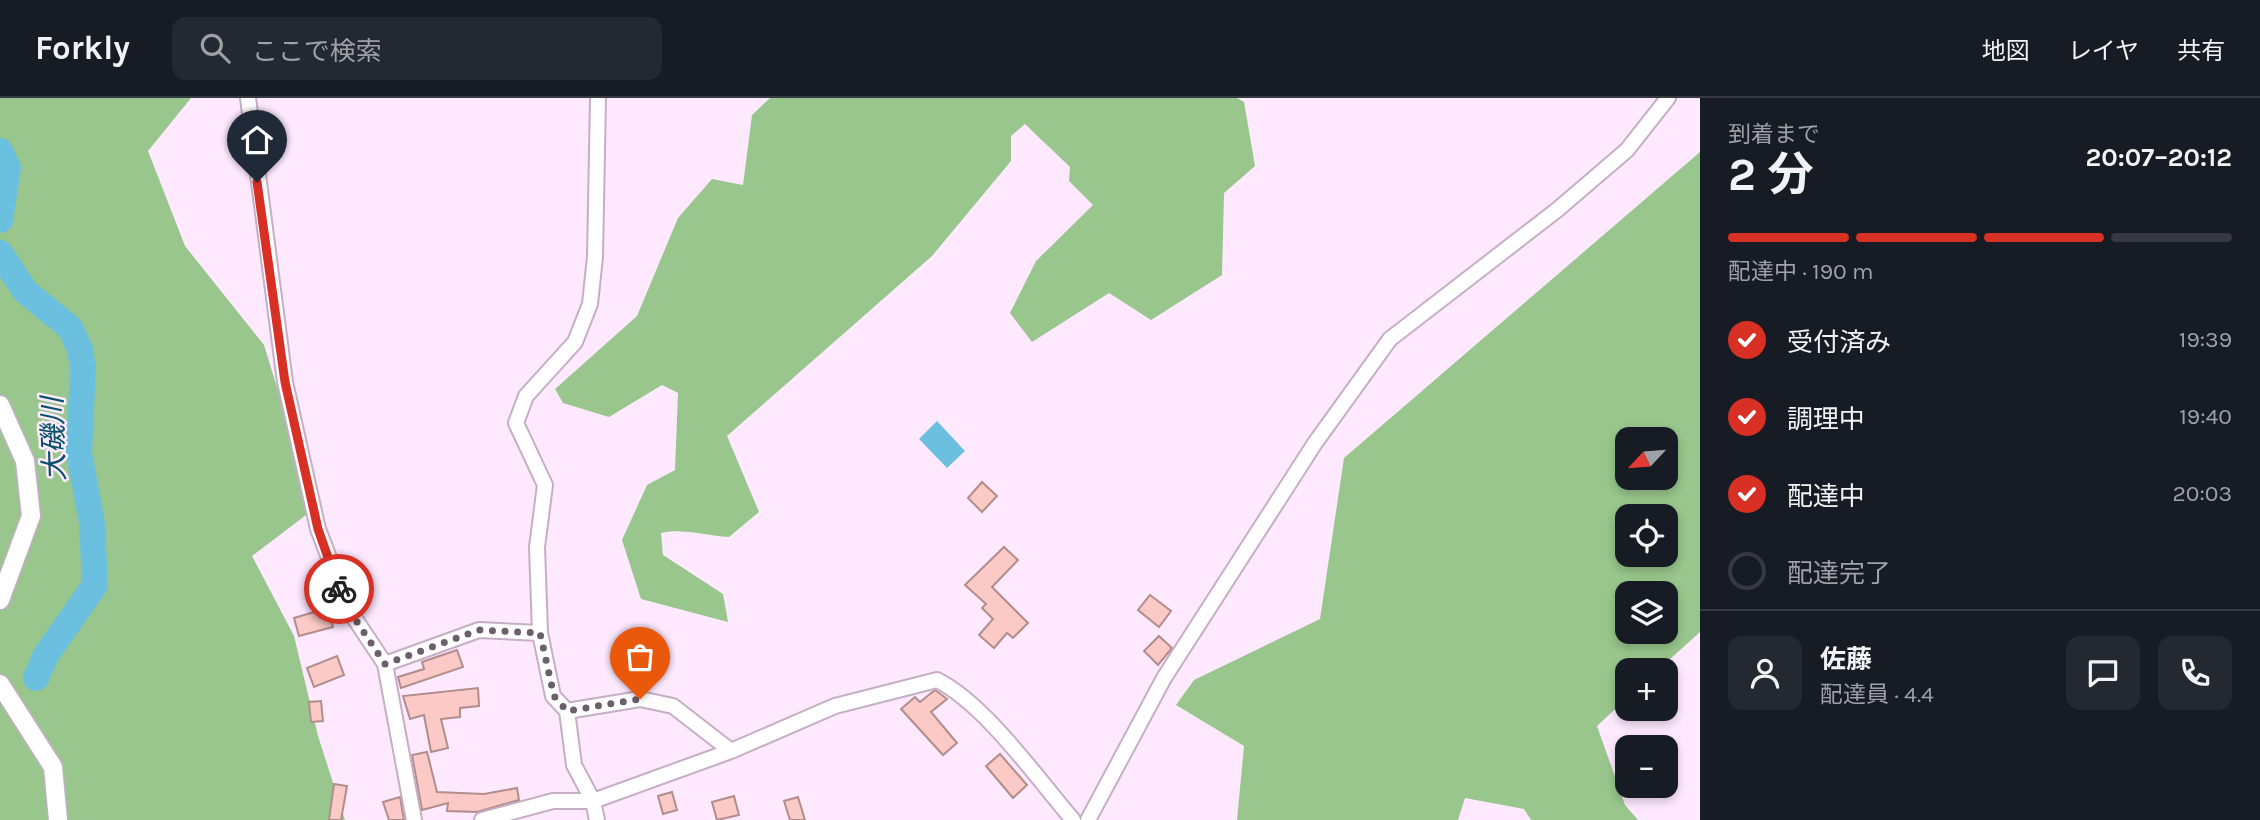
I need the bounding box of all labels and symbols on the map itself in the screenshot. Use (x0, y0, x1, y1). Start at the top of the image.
pin (227, 110, 287, 182)
water label: 大磯川 (35, 393, 71, 482)
north arrow (1615, 427, 1678, 490)
courier (304, 554, 374, 624)
pin (610, 627, 670, 699)

